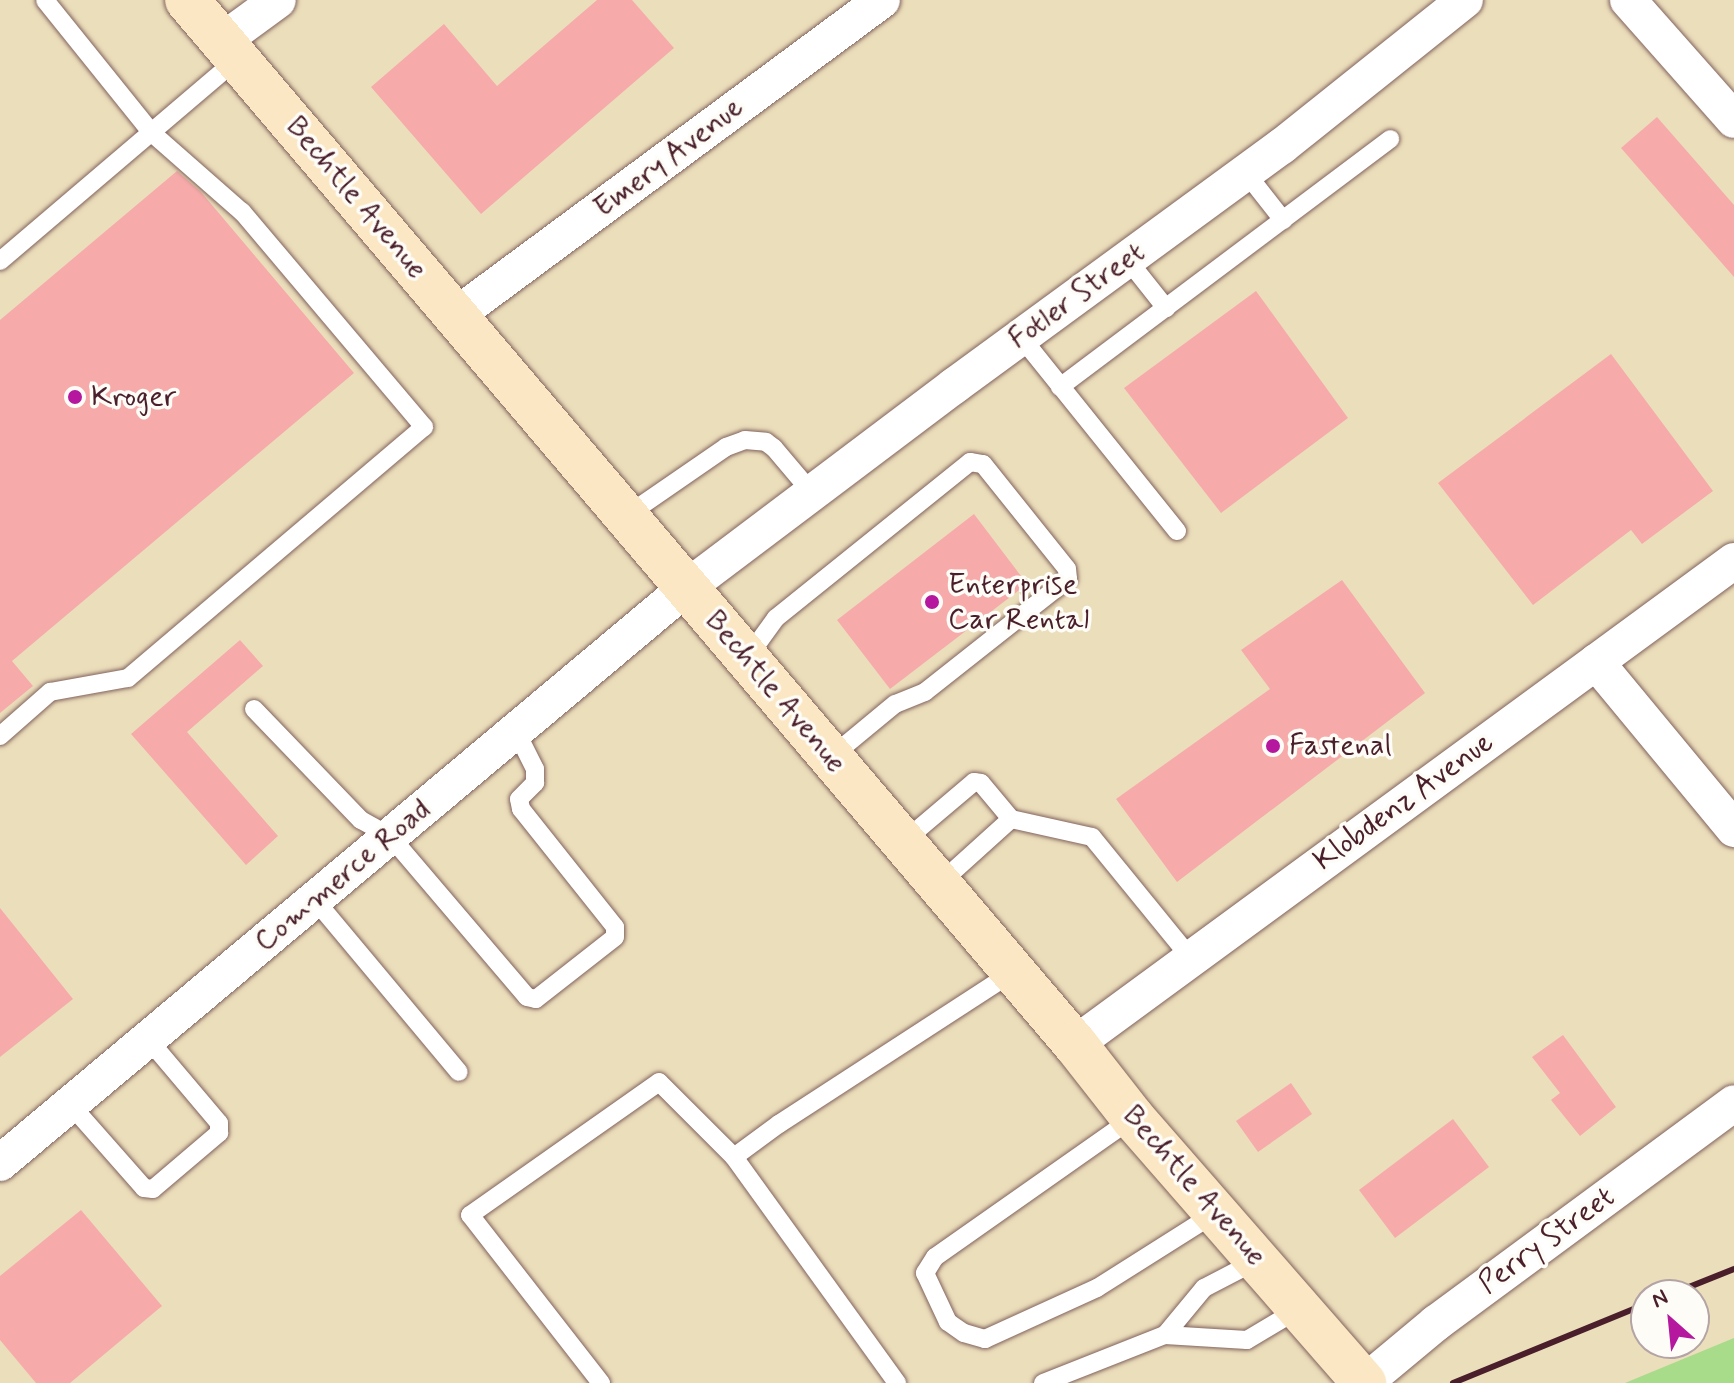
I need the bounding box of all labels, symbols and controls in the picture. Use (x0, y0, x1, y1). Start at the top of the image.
street label: Emery Avenue (585, 88, 753, 228)
street label: Bechtle Avenue (276, 108, 436, 288)
street label: Fotler Street (1000, 233, 1154, 359)
place label: Kroger (91, 379, 176, 415)
marker: Kroger (66, 388, 84, 406)
place label: Enterprise Car Rental (948, 567, 1090, 638)
marker: Enterprise Car Rental (923, 593, 941, 611)
street label: Bechtle Avenue (695, 602, 855, 782)
street label: Klobdenz Avenue (1305, 723, 1503, 881)
place label: Fastenal (1289, 728, 1392, 764)
marker: Fastenal (1264, 737, 1282, 755)
street label: Commerce Road (248, 792, 438, 960)
street label: Bechtle Avenue (1113, 1097, 1275, 1275)
street label: Perry Street (1470, 1178, 1624, 1304)
north arrow (1630, 1279, 1710, 1359)
text: N (1647, 1284, 1673, 1315)

